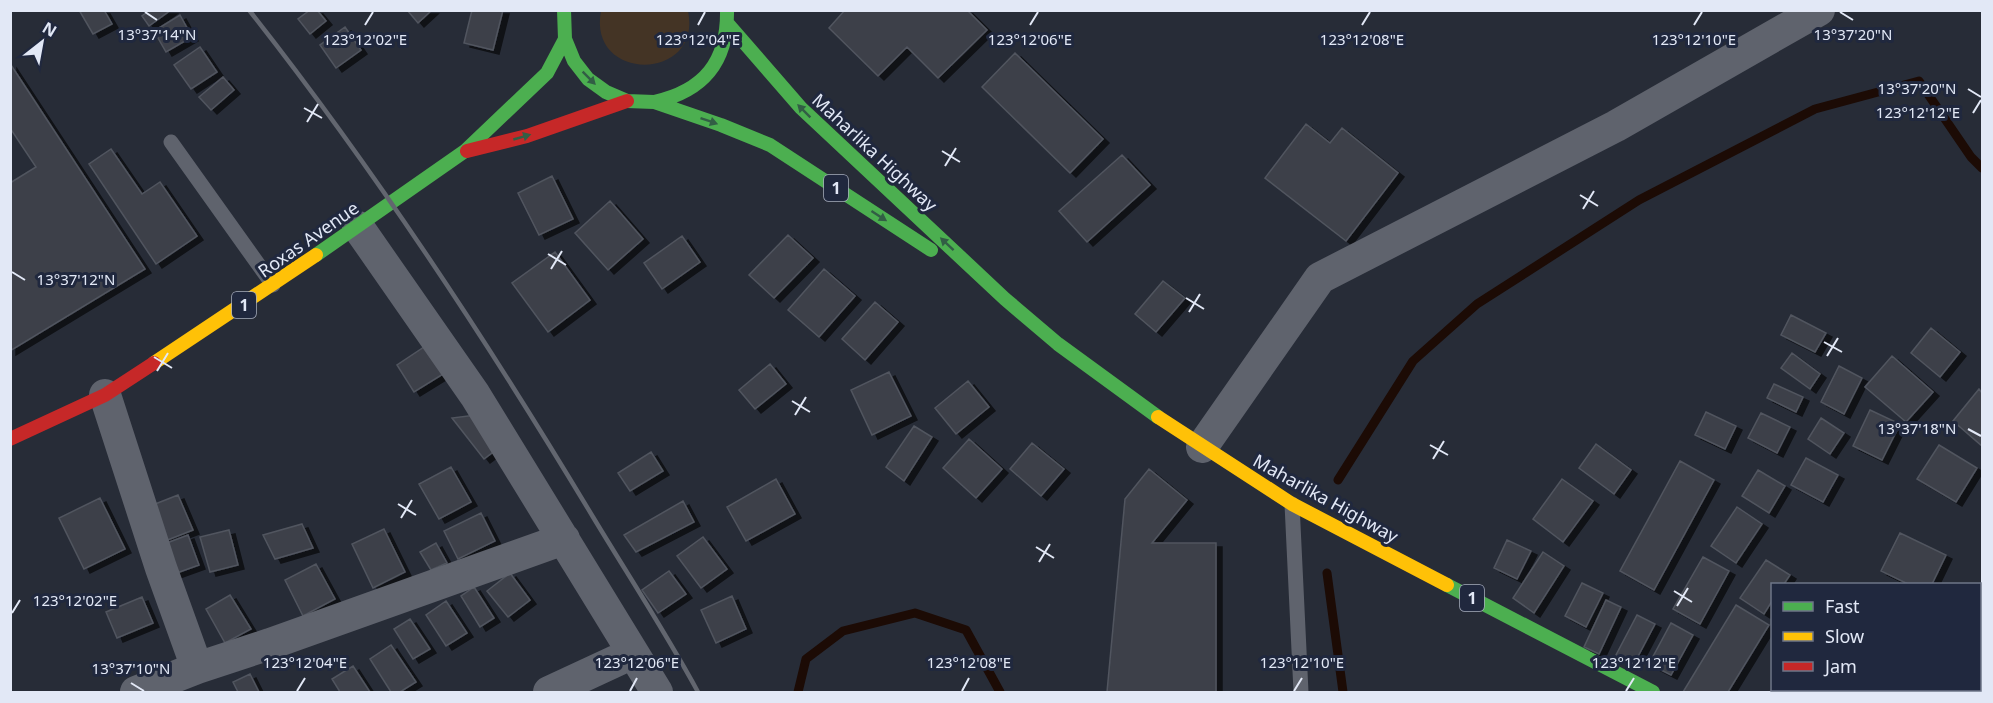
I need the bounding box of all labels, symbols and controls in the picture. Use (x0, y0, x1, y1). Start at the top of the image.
north arrow (12, 12, 72, 72)
text: N (38, 16, 61, 42)
text: 13°37'14"N (118, 24, 196, 44)
text: 13°37'20"N (1814, 24, 1892, 44)
text: 123°12'02"E (323, 29, 407, 49)
text: 123°12'04"E (656, 29, 740, 49)
text: 123°12'06"E (988, 29, 1072, 49)
text: 123°12'08"E (1320, 29, 1404, 49)
text: 123°12'10"E (1652, 29, 1736, 49)
one-way arrow (581, 70, 595, 84)
text: 13°37'20"N (1878, 78, 1956, 98)
street label: Maharlika Highway (807, 88, 943, 217)
text: 123°12'12"E (1876, 102, 1960, 122)
one-way arrow (797, 104, 812, 118)
one-way arrow (700, 117, 718, 127)
one-way arrow (513, 132, 531, 141)
road number: 1 (824, 175, 848, 201)
street label: Roxas Avenue (253, 195, 363, 283)
one-way arrow (871, 210, 887, 221)
one-way arrow (939, 237, 954, 251)
text: 13°37'12"N (37, 269, 115, 289)
road number: 1 (232, 292, 256, 318)
text: 13°37'18"N (1878, 418, 1956, 438)
street label: Maharlika Highway (1249, 448, 1404, 548)
legend (1771, 583, 1981, 691)
road number: 1 (1460, 585, 1484, 611)
text: 123°12'02"E (33, 590, 117, 610)
text: Fast (1825, 594, 1860, 618)
text: Slow (1825, 624, 1864, 648)
text: 123°12'04"E (263, 652, 347, 672)
text: 123°12'06"E (595, 652, 679, 672)
text: 123°12'08"E (927, 652, 1011, 672)
text: 123°12'10"E (1260, 652, 1344, 672)
text: 123°12'12"E (1592, 652, 1676, 672)
text: Jam (1823, 654, 1857, 678)
text: 13°37'10"N (92, 658, 170, 678)

